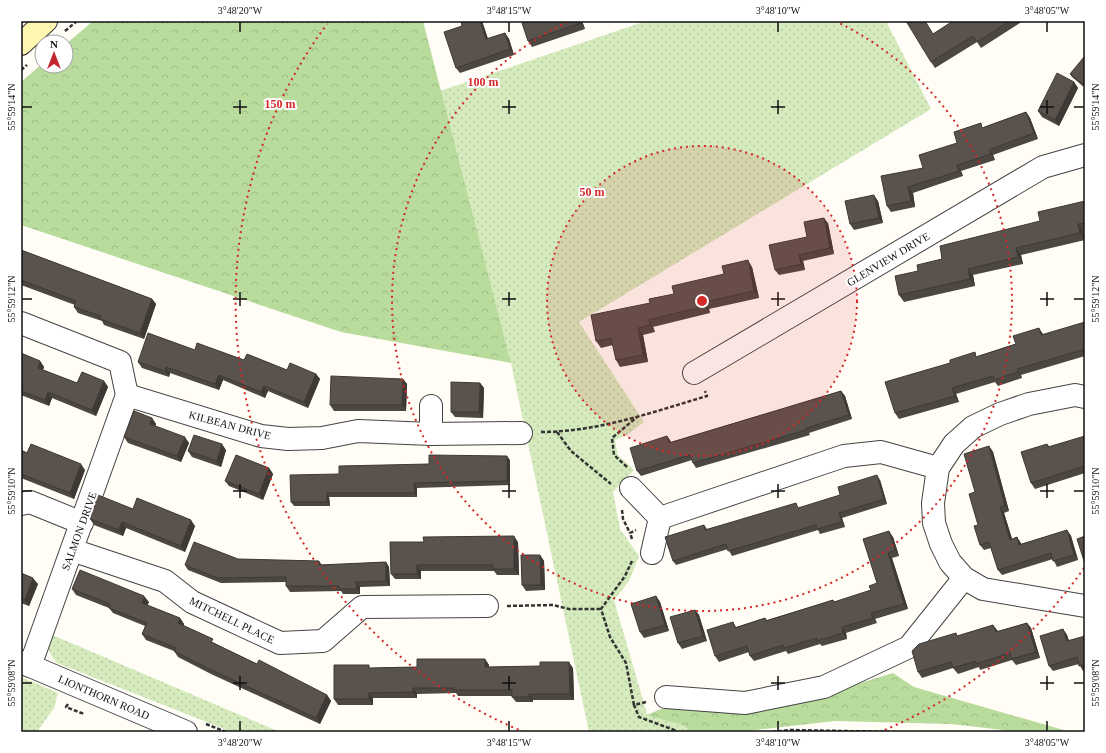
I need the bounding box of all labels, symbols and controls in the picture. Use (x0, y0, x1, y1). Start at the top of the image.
text: 3°48'20"W (218, 5, 263, 16)
text: 3°48'15"W (487, 5, 532, 16)
text: 3°48'10"W (756, 5, 801, 16)
text: 3°48'05"W (1025, 5, 1070, 16)
north arrow (34, 34, 74, 74)
text: N (50, 38, 58, 50)
text: 100 m (468, 75, 499, 89)
text: 55°59'14"N (6, 83, 17, 131)
text: 55°59'14"N (1090, 83, 1101, 131)
text: 150 m (265, 97, 296, 111)
text: 50 m (580, 185, 605, 199)
street label: GLENVIEW DRIVE (845, 229, 932, 288)
text: 55°59'12"N (6, 275, 17, 323)
text: 55°59'12"N (1090, 275, 1101, 323)
centre of rings (695, 294, 709, 308)
street label: KILBEAN DRIVE (188, 408, 273, 442)
text: 55°59'10"N (6, 467, 17, 515)
text: 55°59'10"N (1090, 467, 1101, 515)
street label: SALMON DRIVE (59, 490, 99, 572)
street label: MITCHELL PLACE (188, 594, 277, 646)
text: 55°59'08"N (6, 659, 17, 707)
text: 55°59'08"N (1090, 659, 1101, 707)
street label: LIONTHORN ROAD (57, 672, 152, 722)
text: 3°48'20"W (218, 737, 263, 748)
text: 3°48'15"W (487, 737, 532, 748)
text: 3°48'10"W (756, 737, 801, 748)
text: 3°48'05"W (1025, 737, 1070, 748)

